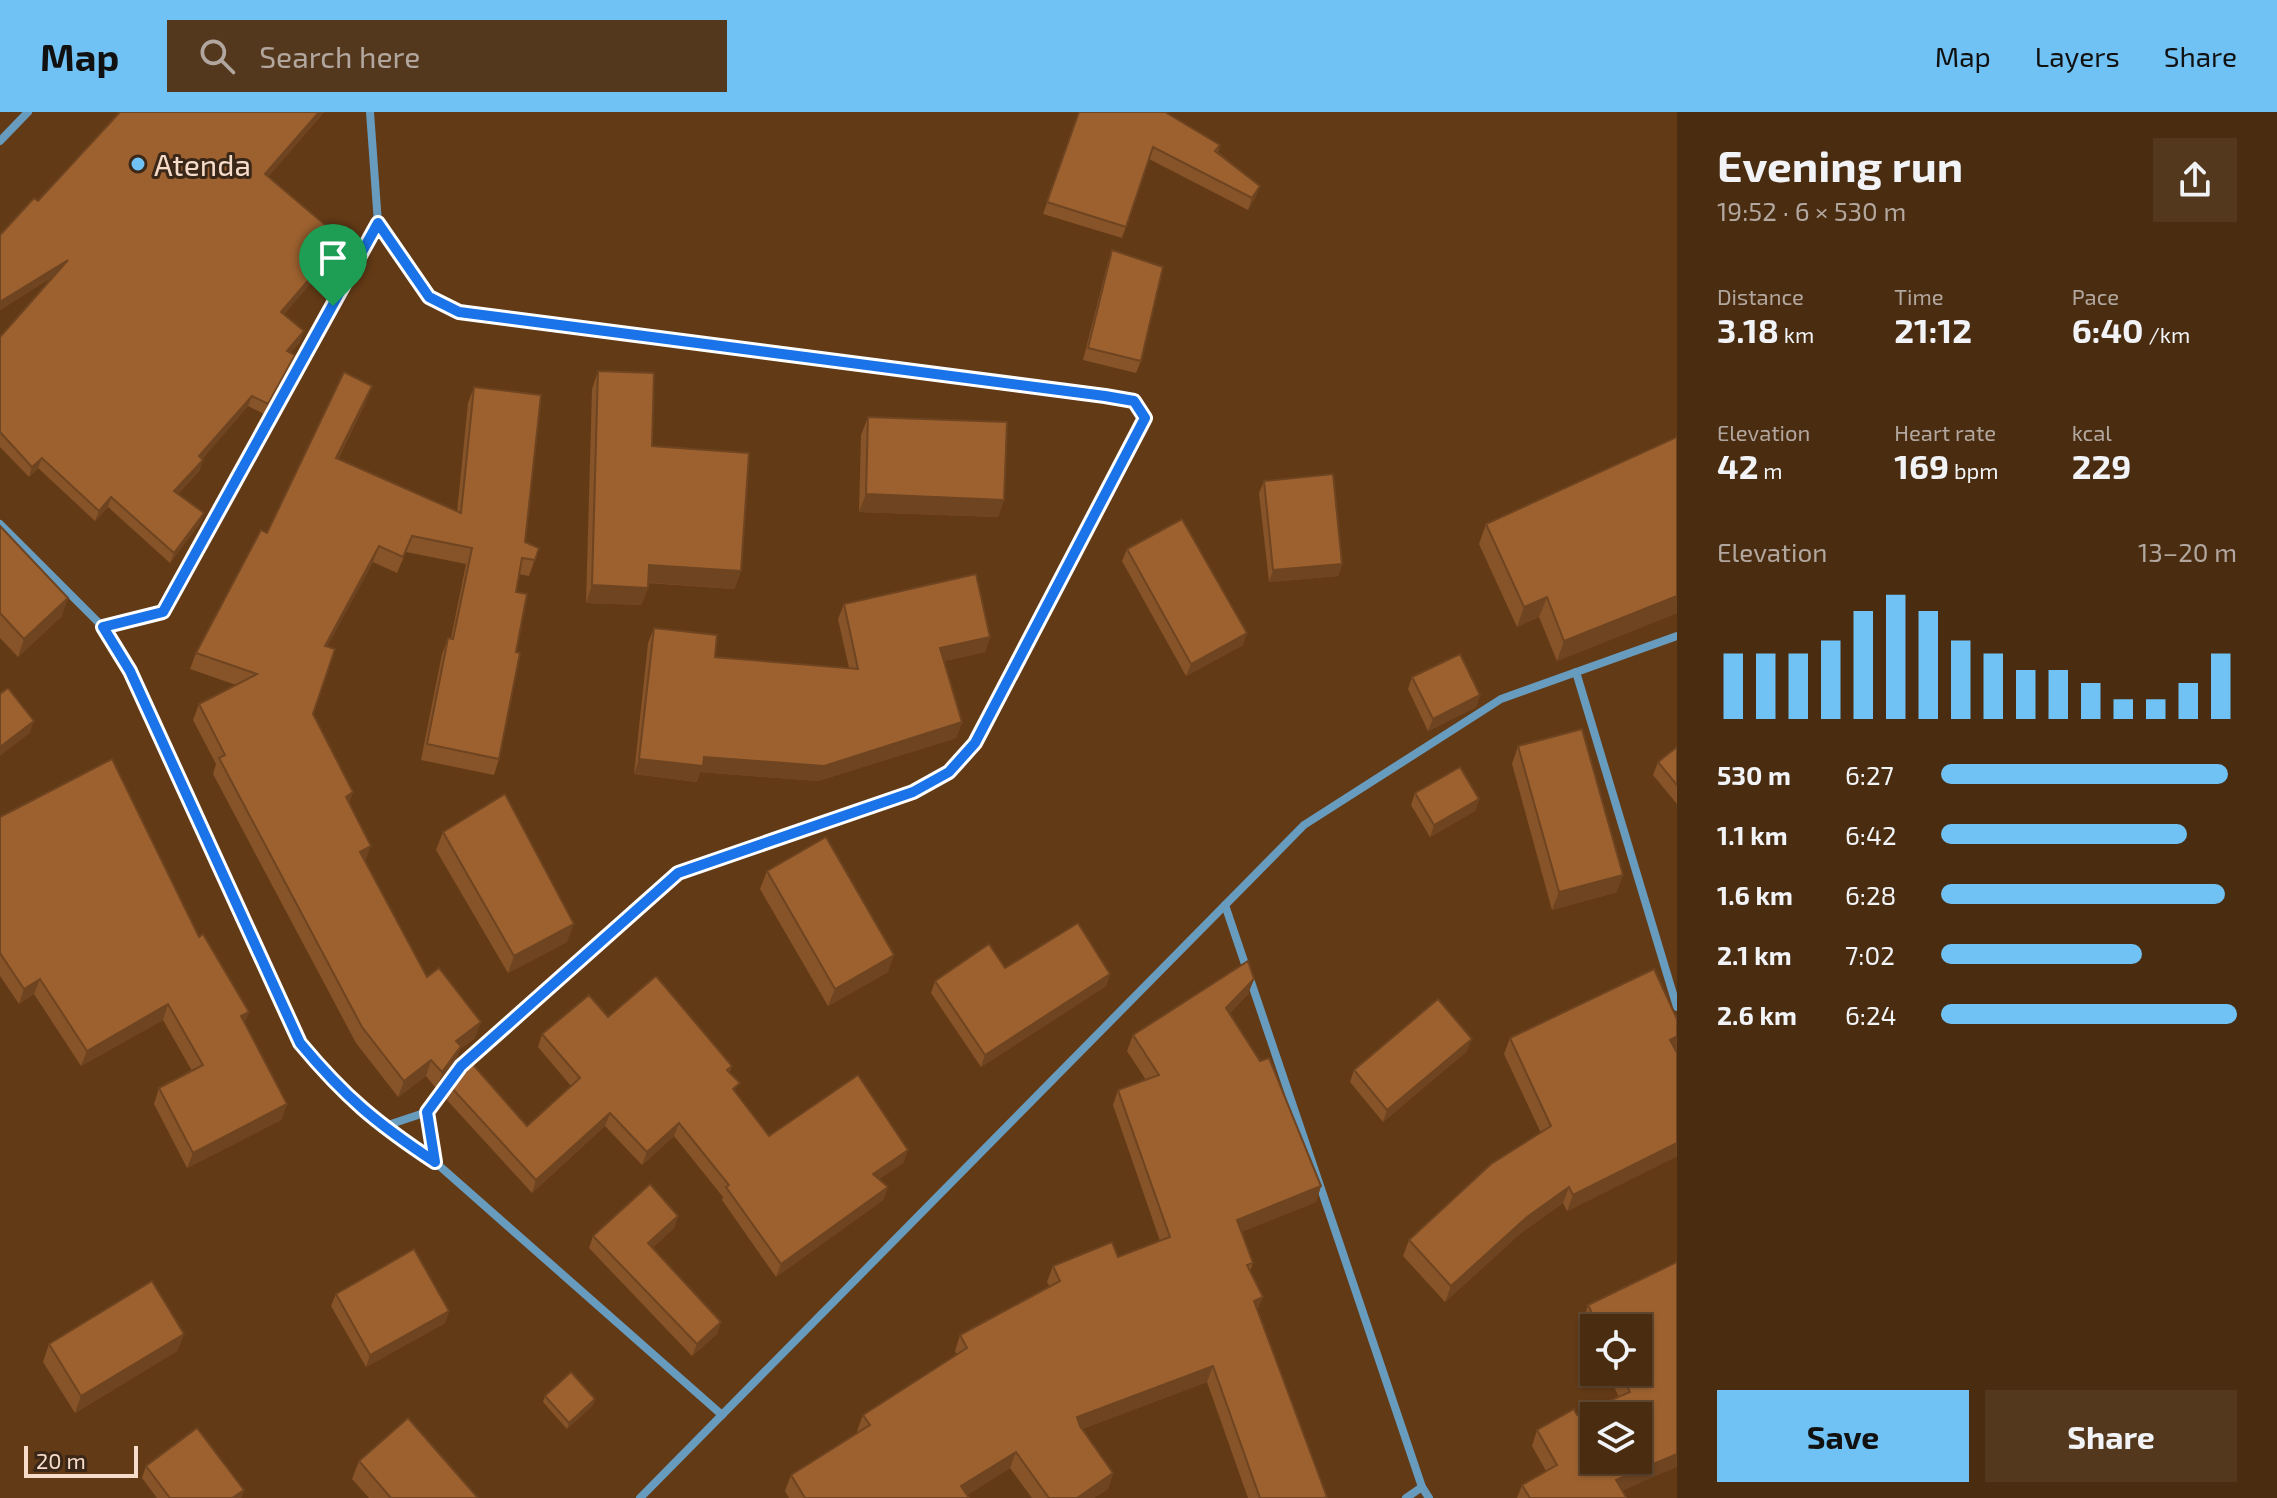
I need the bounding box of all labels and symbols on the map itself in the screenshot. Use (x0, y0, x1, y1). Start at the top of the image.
place label: Atenda (154, 146, 251, 182)
marker: Atenda (129, 155, 147, 173)
pin (299, 224, 367, 306)
scale bar (24, 1442, 138, 1478)

